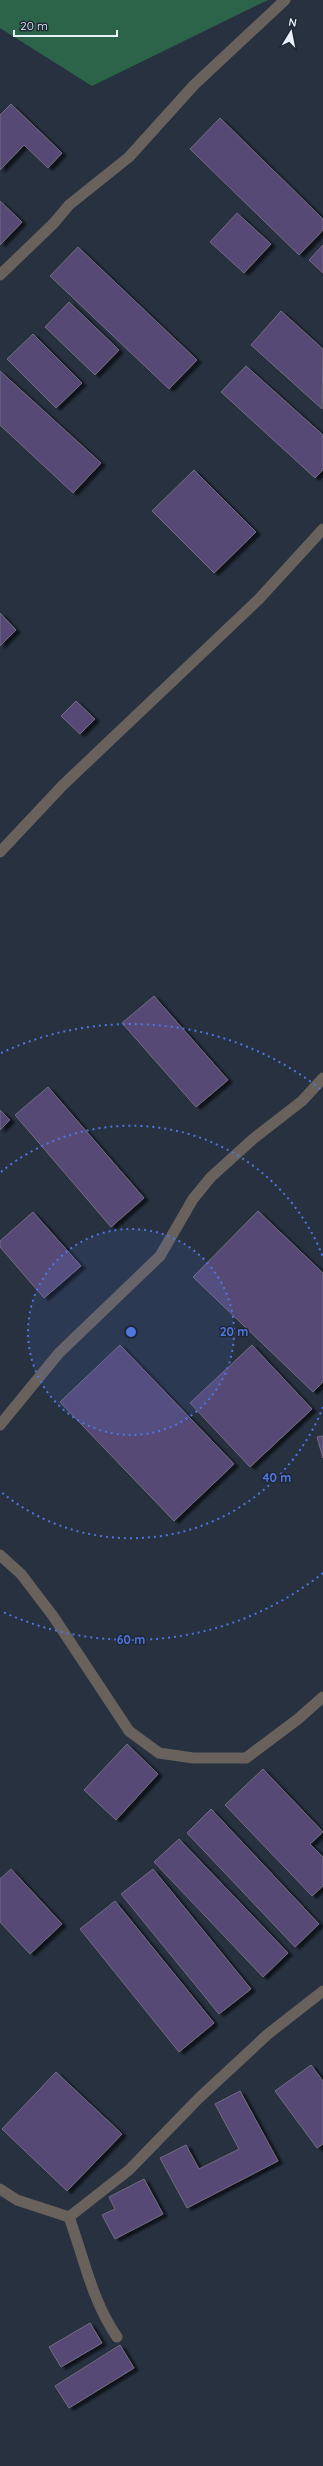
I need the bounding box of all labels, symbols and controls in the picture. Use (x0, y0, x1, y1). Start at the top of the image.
scale bar (14, 12, 117, 38)
north arrow (271, 12, 311, 52)
text: N (288, 15, 298, 30)
text: 20 m (20, 18, 48, 33)
text: 20 m (220, 1324, 248, 1339)
centre of rings (124, 1325, 138, 1339)
text: 40 m (263, 1470, 291, 1485)
text: 60 m (117, 1632, 145, 1647)

